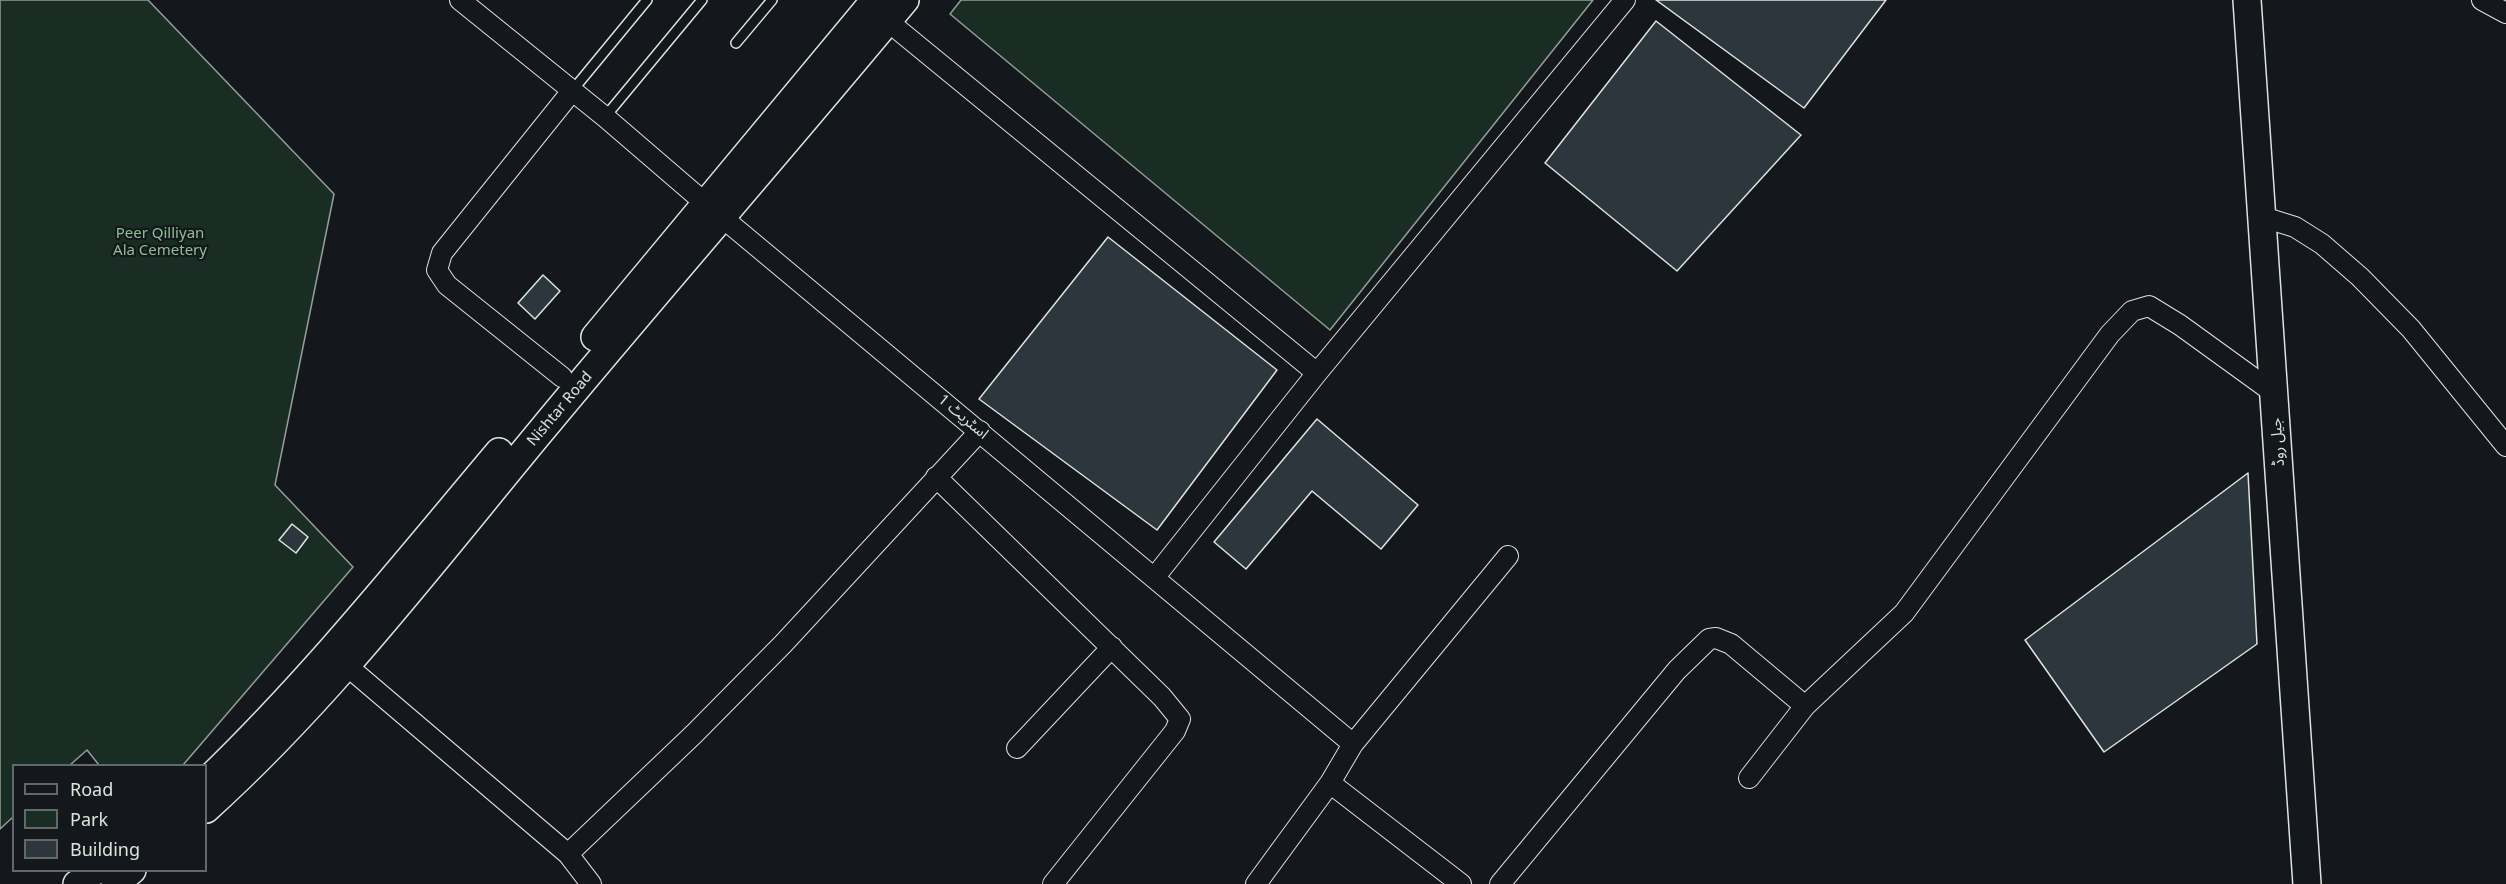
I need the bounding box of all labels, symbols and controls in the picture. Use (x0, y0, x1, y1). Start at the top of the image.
park label: Peer Qilliyan Ala Cemetery (113, 225, 207, 260)
street label: Nishtar Road (524, 368, 596, 450)
street label: اسٹریٹ 1 (934, 391, 992, 443)
street label: جیل روڈ (2267, 417, 2289, 467)
legend (12, 764, 207, 872)
text: Road (70, 777, 113, 801)
text: Park (70, 807, 108, 831)
text: Building (70, 837, 140, 861)

